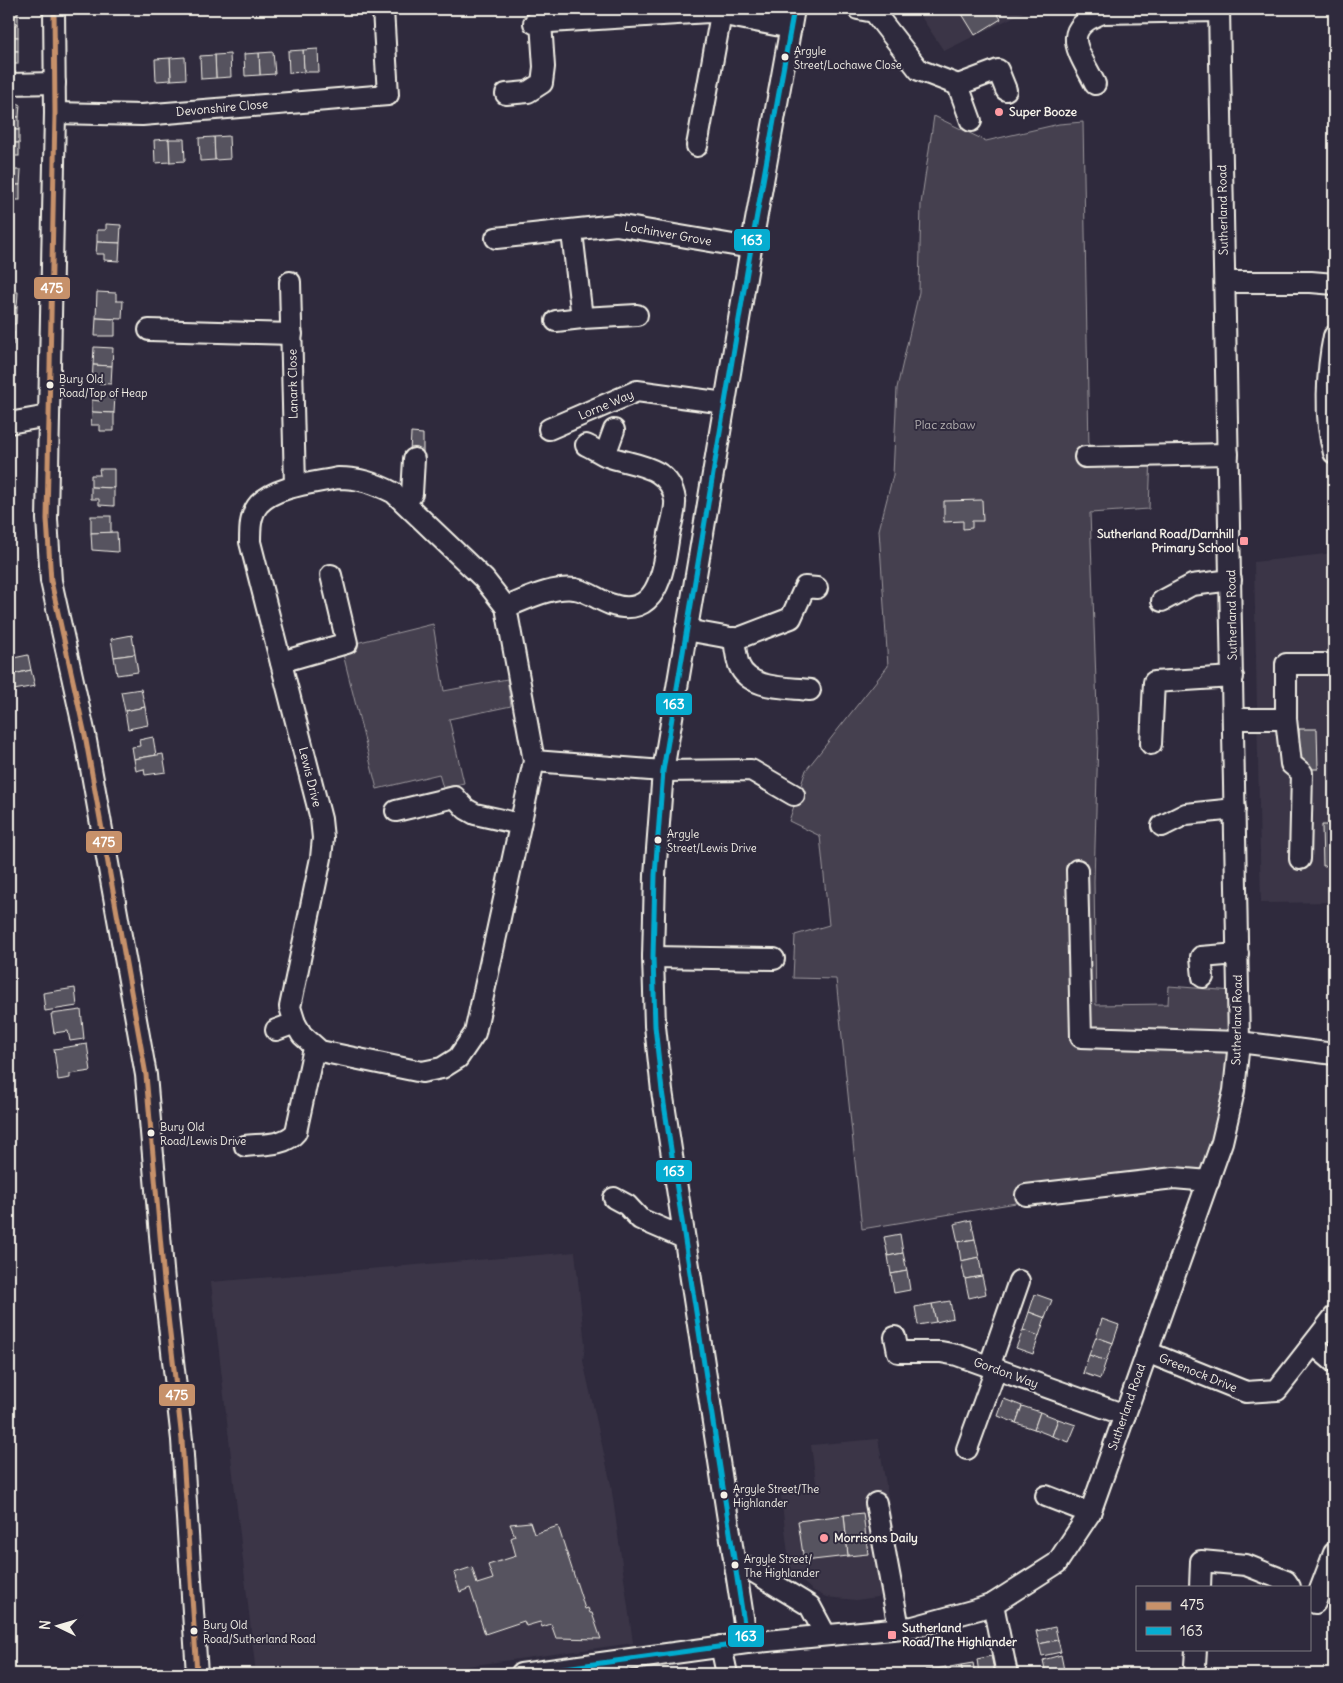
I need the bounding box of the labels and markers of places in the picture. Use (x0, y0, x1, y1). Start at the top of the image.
place label: Argyle Street/Lochawe Close (794, 44, 902, 72)
marker: Argyle Street/Lochawe Close (780, 52, 790, 62)
place label: Super Booze (1009, 104, 1078, 120)
marker: Super Booze (993, 106, 1005, 118)
place label: Bury Old Road/Top of Heap (59, 372, 148, 400)
marker: Bury Old Road/Top of Heap (45, 380, 55, 390)
place label: Sutherland Road/Darnhill Primary School (1097, 526, 1234, 556)
marker: Sutherland Road/Darnhill Primary School (1238, 535, 1250, 547)
place label: Argyle Street/Lewis Drive (667, 827, 757, 855)
marker: Argyle Street/Lewis Drive (653, 835, 663, 845)
place label: Bury Old Road/Lewis Drive (160, 1120, 246, 1148)
marker: Bury Old Road/Lewis Drive (146, 1128, 156, 1138)
place label: Argyle Street/The Highlander (733, 1482, 819, 1510)
marker: Argyle Street/The Highlander (719, 1490, 729, 1500)
place label: Morrisons Daily (834, 1530, 918, 1546)
marker: Morrisons Daily (818, 1532, 830, 1544)
place label: Argyle Street/ The Highlander (744, 1552, 820, 1580)
marker: Argyle Street/ The Highlander (730, 1560, 740, 1570)
place label: Bury Old Road/Sutherland Road (203, 1618, 316, 1646)
place label: Sutherland Road/The Highlander (902, 1620, 1017, 1650)
marker: Bury Old Road/Sutherland Road (189, 1626, 199, 1636)
marker: Sutherland Road/The Highlander (886, 1629, 898, 1641)

